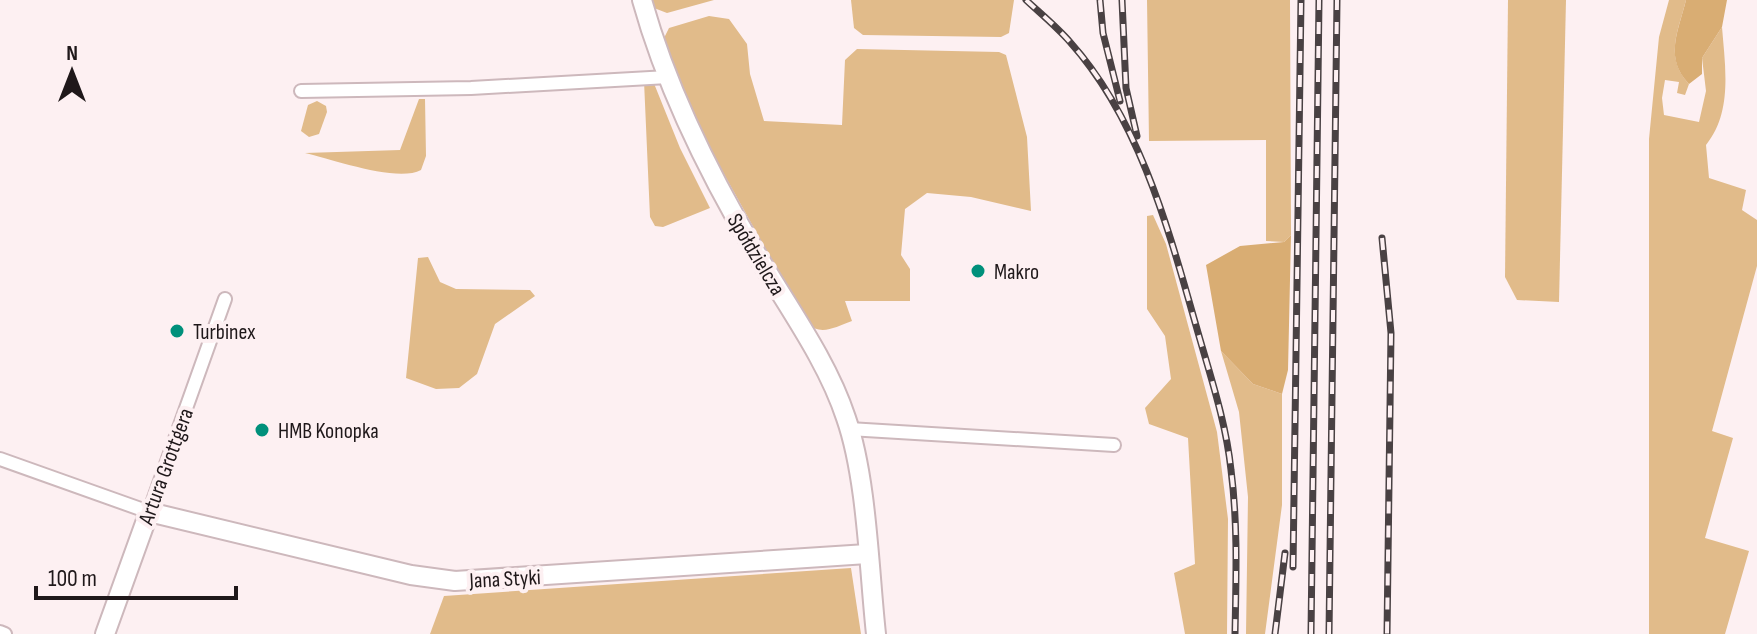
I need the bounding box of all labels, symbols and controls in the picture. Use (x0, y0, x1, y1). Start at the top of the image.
north arrow (32, 32, 112, 112)
text: N (66, 40, 78, 67)
street label: Spółdzielcza (721, 209, 791, 301)
place label: Makro (994, 259, 1039, 286)
marker: Makro (969, 262, 987, 280)
place label: Turbinex (193, 319, 256, 346)
marker: Turbinex (168, 322, 186, 340)
street label: Artura Grottgera (133, 405, 200, 529)
place label: HMB Konopka (278, 418, 379, 445)
marker: HMB Konopka (253, 421, 271, 439)
scale bar (36, 550, 236, 600)
text: 100 m (48, 564, 97, 593)
street label: Jana Styki (468, 564, 542, 595)

